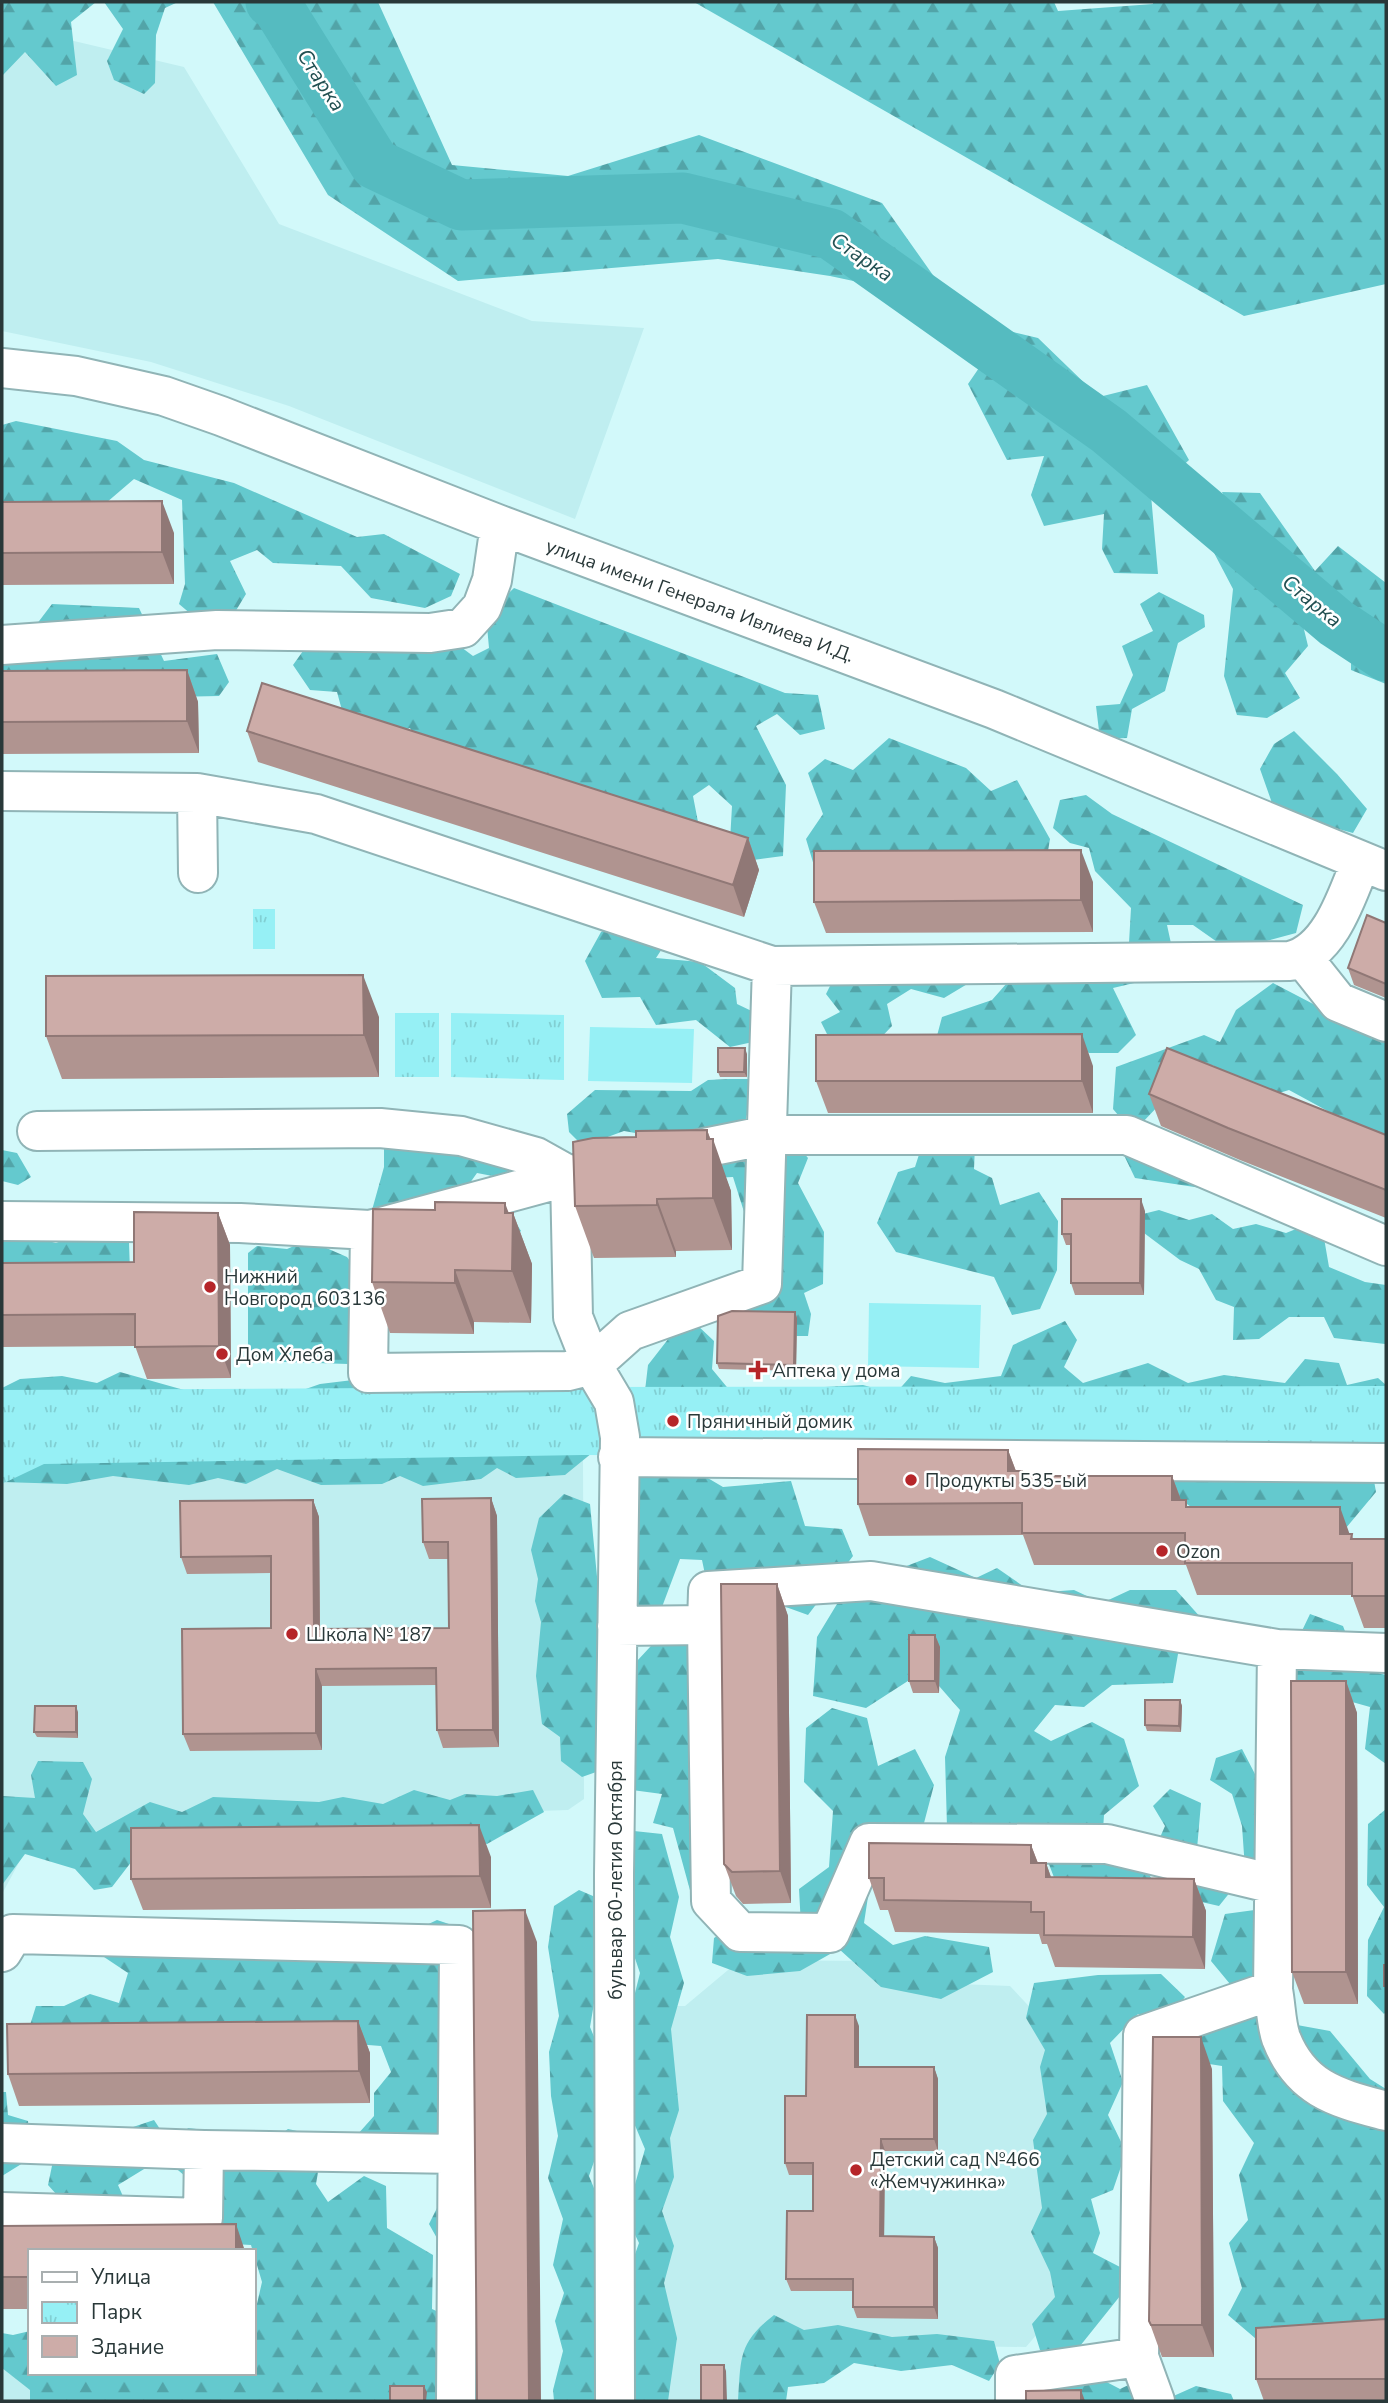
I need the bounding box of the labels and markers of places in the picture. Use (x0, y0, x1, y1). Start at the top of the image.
place label: Нижний Новгород 603136 (224, 1264, 385, 1312)
marker: Нижний Новгород 603136 (202, 1279, 218, 1295)
place label: Дом Хлеба (236, 1342, 334, 1368)
marker: Дом Хлеба (214, 1346, 230, 1362)
place label: Аптека у дома (772, 1358, 900, 1384)
marker: Аптека у дома (750, 1362, 766, 1378)
place label: Пряничный домик (687, 1409, 852, 1435)
marker: Пряничный домик (665, 1413, 681, 1429)
place label: Продукты 535-ый (925, 1468, 1087, 1494)
marker: Продукты 535-ый (903, 1472, 919, 1488)
place label: Ozon (1176, 1539, 1221, 1565)
marker: Ozon (1154, 1543, 1170, 1559)
place label: Школа № 187 (306, 1622, 432, 1648)
marker: Школа № 187 (284, 1626, 300, 1642)
place label: Детский сад №466 «Жемчужинка» (870, 2147, 1040, 2195)
marker: Детский сад №466 «Жемчужинка» (848, 2162, 864, 2178)

